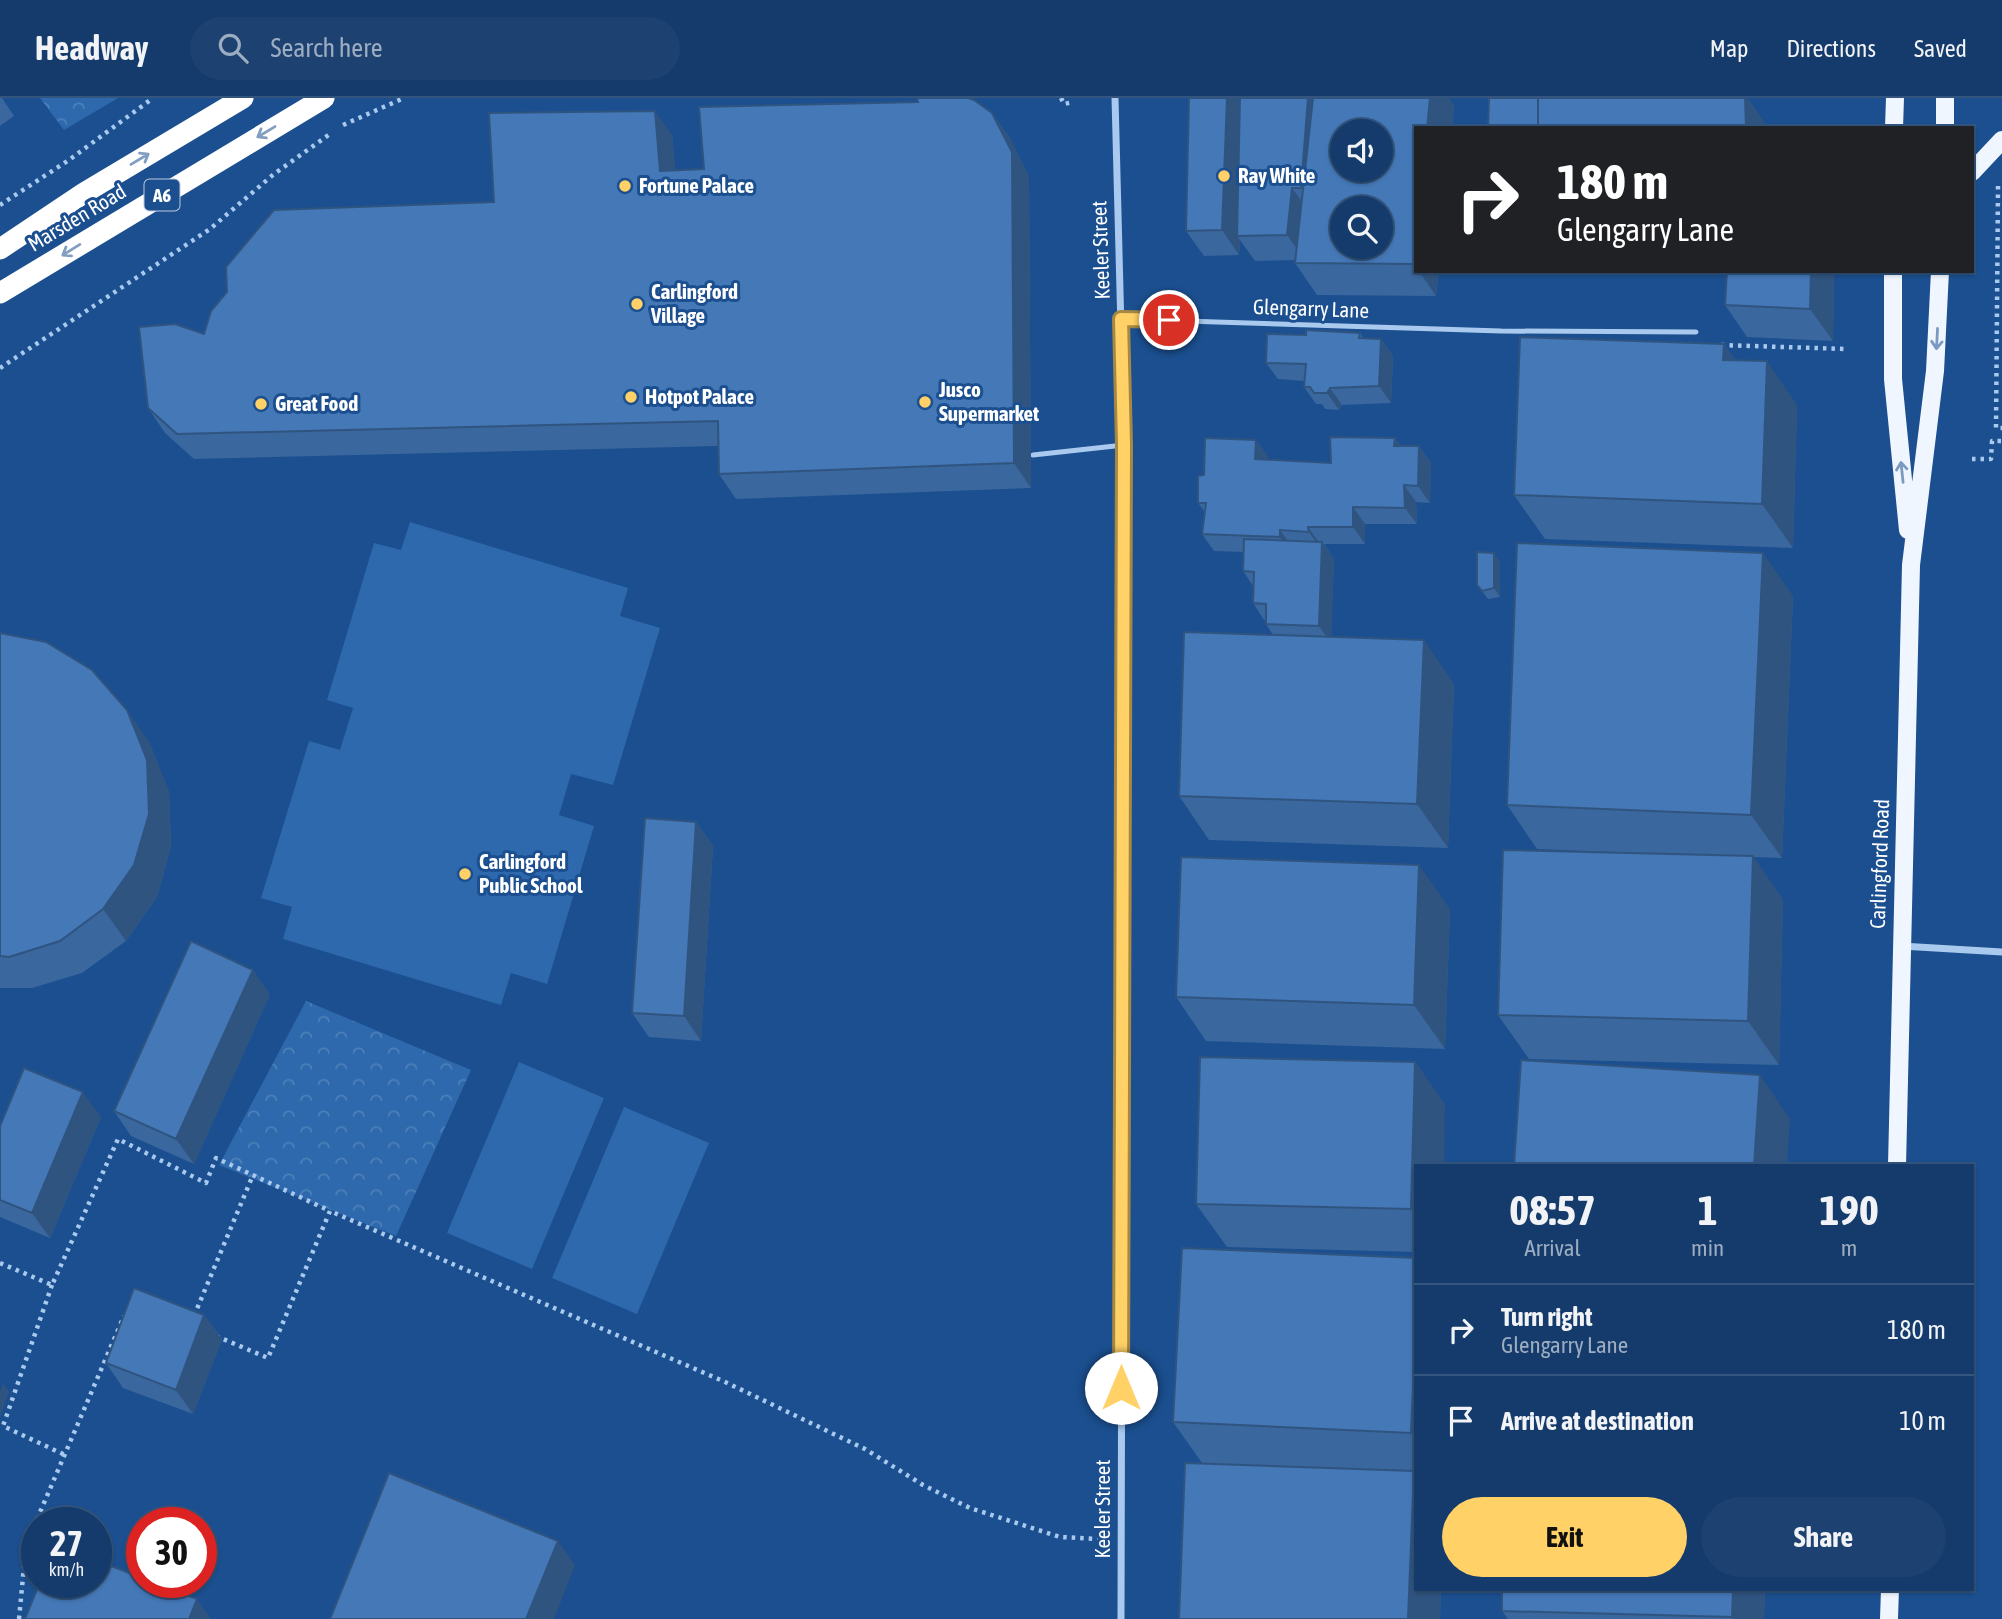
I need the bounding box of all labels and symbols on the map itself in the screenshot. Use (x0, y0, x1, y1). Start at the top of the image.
one-way arrow (256, 126, 276, 140)
one-way arrow (129, 152, 149, 166)
place label: Ray White (1238, 163, 1315, 187)
marker: Ray White (1216, 168, 1232, 184)
place label: Fortune Palace (639, 173, 754, 197)
marker: Fortune Palace (617, 178, 633, 194)
street label: Marsden Road (23, 179, 130, 256)
road number: A6 (144, 180, 180, 211)
street label: Keeler Street (1086, 200, 1114, 300)
one-way arrow (61, 243, 81, 257)
place label: Carlingford Village (650, 279, 738, 327)
pin (1139, 290, 1199, 350)
street label: Glengarry Lane (1253, 294, 1369, 322)
marker: Carlingford Village (629, 296, 645, 312)
one-way arrow (1930, 328, 1943, 351)
place label: Jusco Supermarket (938, 377, 1039, 425)
place label: Hotpot Palace (645, 384, 754, 408)
marker: Hotpot Palace (623, 389, 639, 405)
place label: Great Food (275, 391, 358, 415)
marker: Jusco Supermarket (917, 394, 933, 410)
marker: Great Food (253, 396, 269, 412)
one-way arrow (1896, 461, 1909, 484)
street label: Carlingford Road (1865, 799, 1893, 929)
place label: Carlingford Public School (479, 849, 583, 897)
marker: Carlingford Public School (457, 866, 473, 882)
position arrow (1084, 1351, 1158, 1425)
street label: Keeler Street (1090, 1460, 1114, 1558)
speed limit sign: 30 (126, 1507, 217, 1598)

